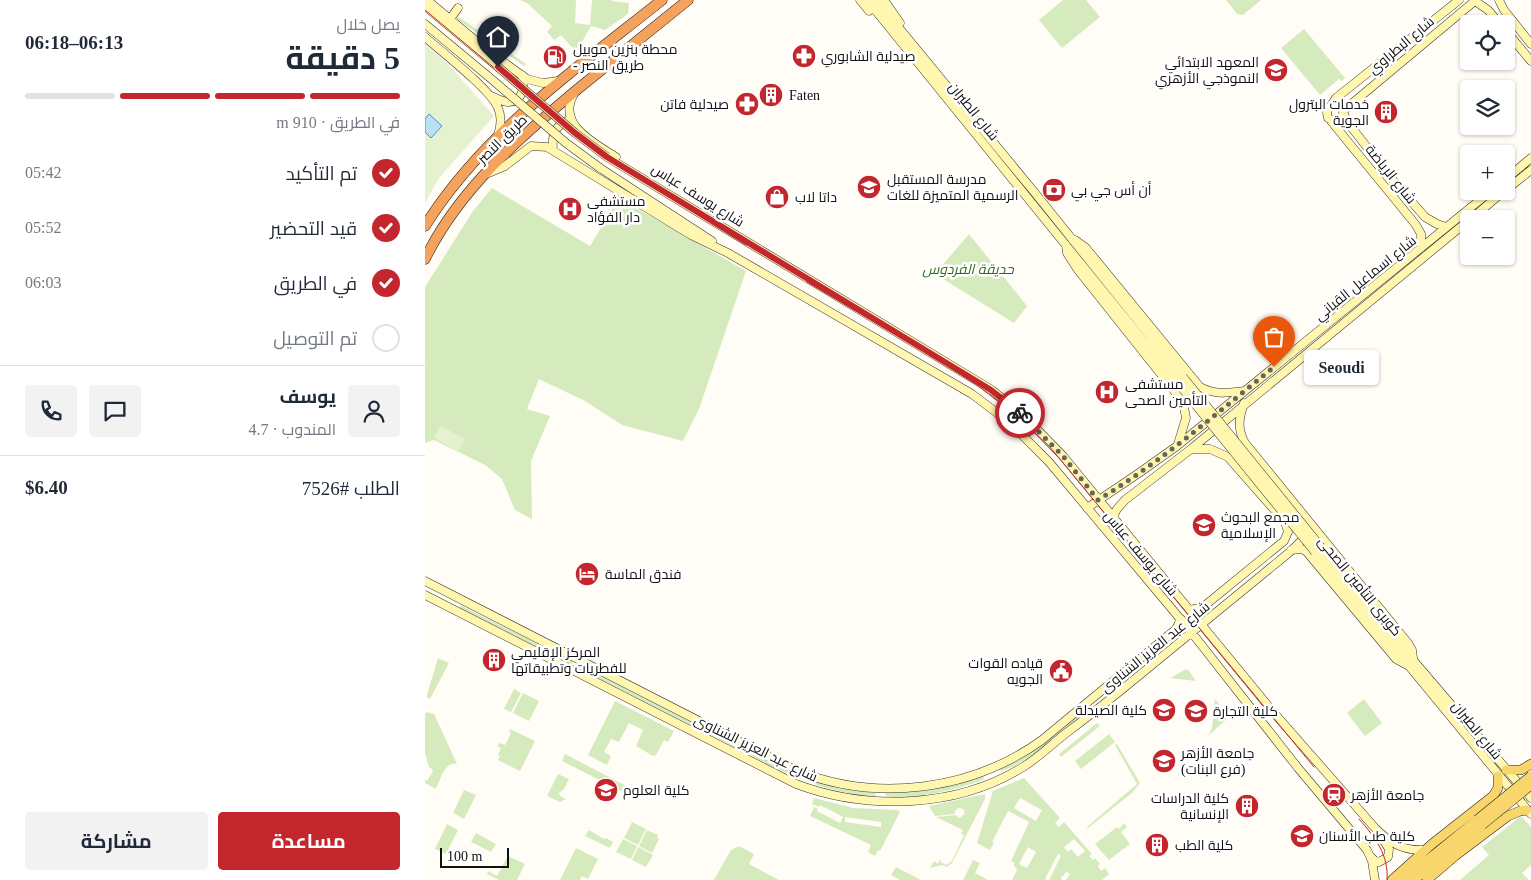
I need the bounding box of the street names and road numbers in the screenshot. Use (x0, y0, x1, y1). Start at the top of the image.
street label: شارع البطراوي (1365, 14, 1440, 80)
street label: شارع الطيران (945, 79, 1002, 144)
street label: طريق النصر (474, 112, 531, 168)
street label: شارع الرياضة (1362, 142, 1419, 207)
street label: شارع يوسف عباس (648, 161, 747, 231)
street label: شارع اسماعيل القباني (1312, 233, 1422, 327)
street label: شارع يوسف عباس (1100, 508, 1180, 599)
street label: كوبرى التأمين الصحى (1315, 532, 1406, 639)
street label: شارع عبد العزيز الشناوى (1098, 599, 1213, 697)
street label: شارع الطيران (1448, 698, 1505, 763)
street label: شارع عبد العزيز الشناوى (691, 712, 820, 786)

